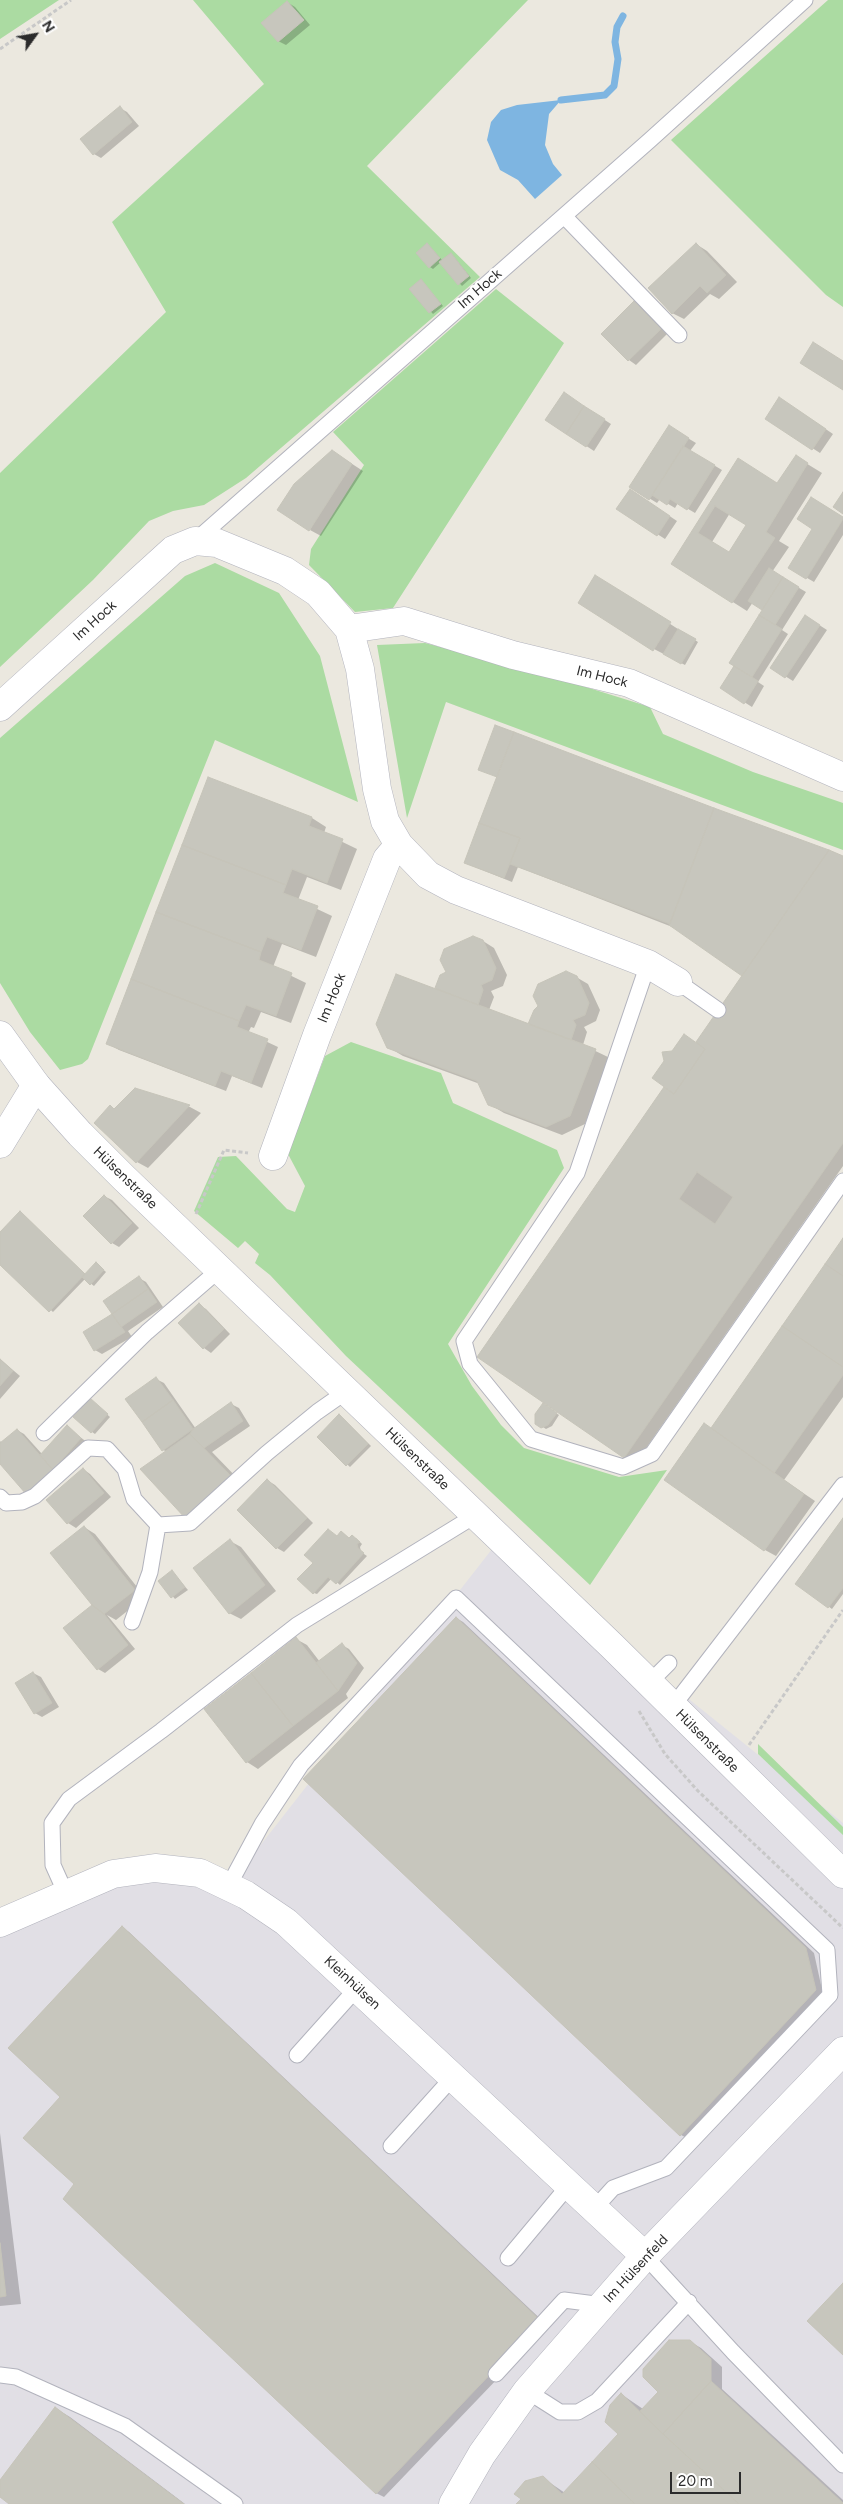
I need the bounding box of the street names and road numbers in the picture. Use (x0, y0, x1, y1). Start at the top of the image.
street label: Im Hock (455, 266, 505, 312)
street label: Im Hock (70, 597, 120, 645)
street label: Im Hock (575, 663, 629, 691)
street label: Im Hock (314, 971, 350, 1025)
street label: Hülsenstraße (89, 1143, 161, 1213)
street label: Hülsenstraße (381, 1424, 453, 1494)
street label: Hülsenstraße (672, 1706, 742, 1776)
street label: Kleinhülsen (320, 1953, 384, 2013)
street label: Im Hülsenfeld (600, 2232, 672, 2306)

